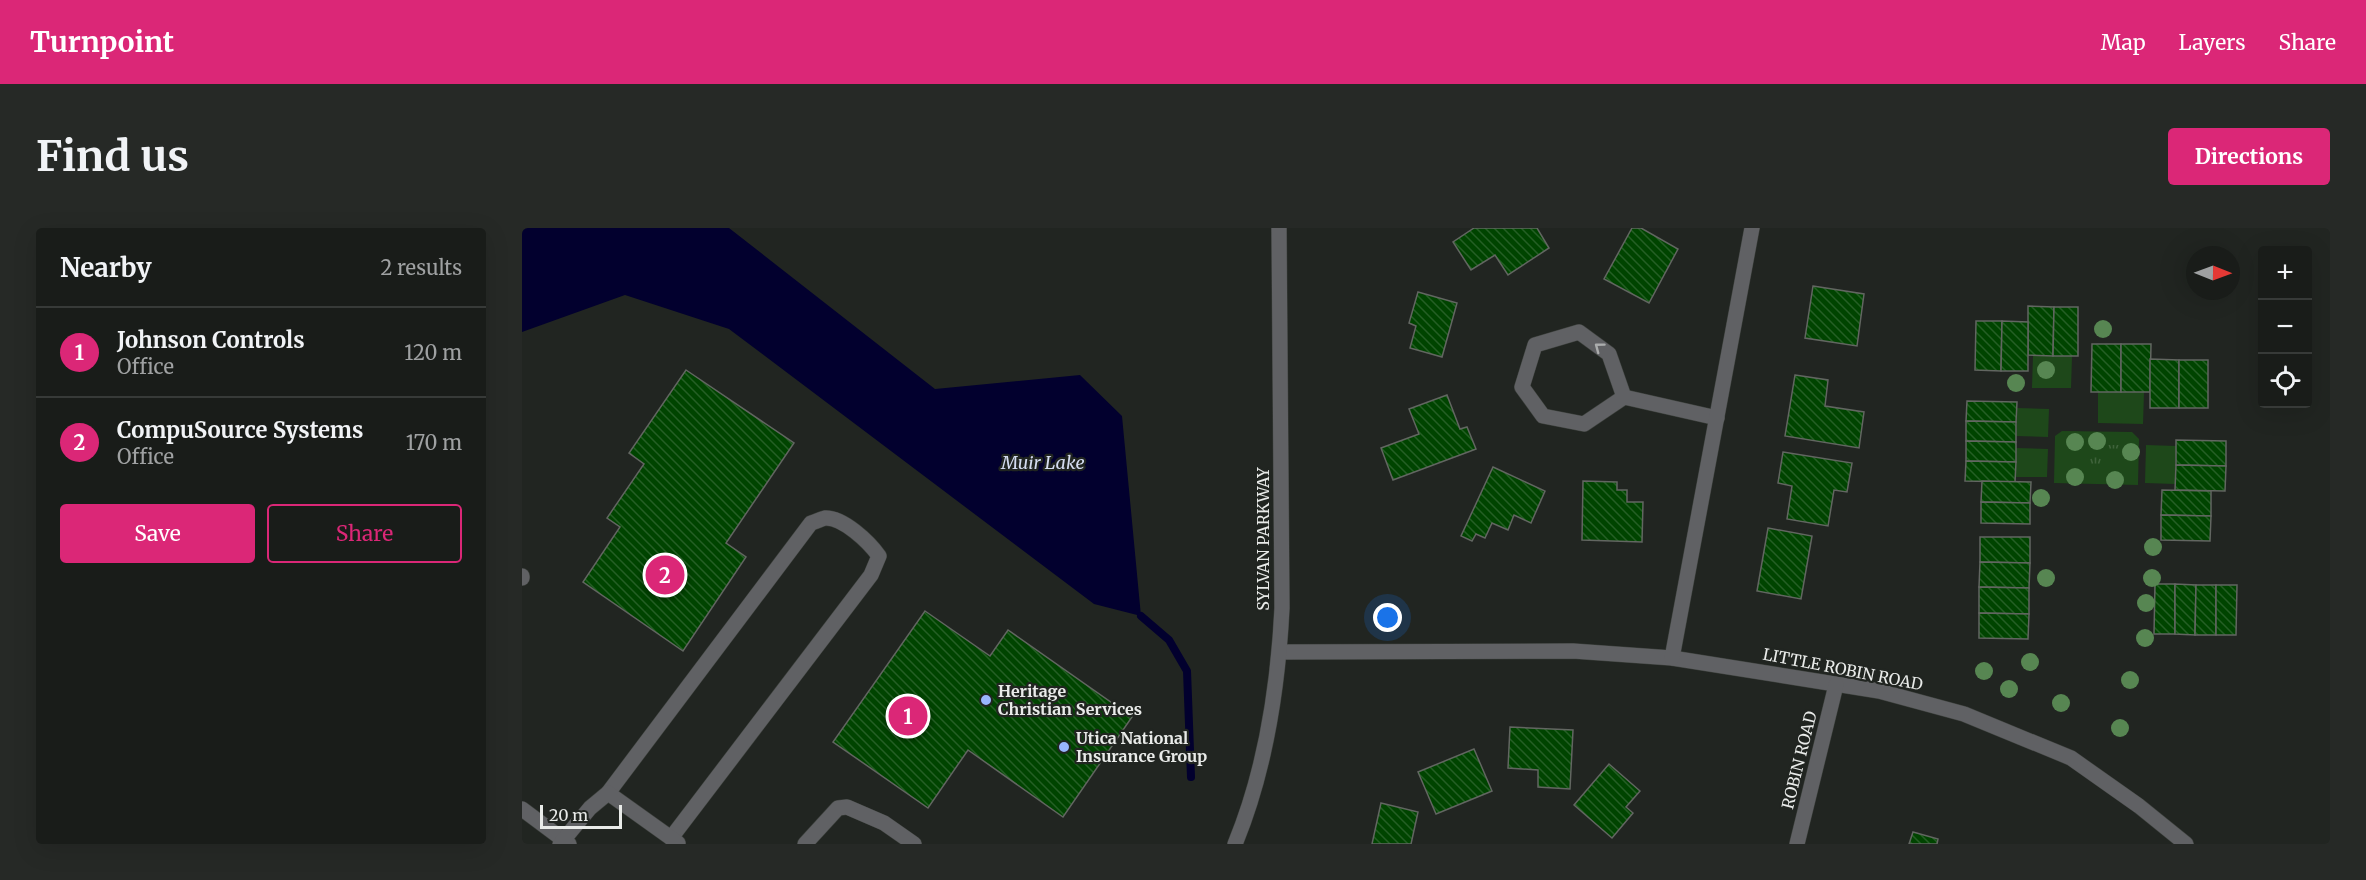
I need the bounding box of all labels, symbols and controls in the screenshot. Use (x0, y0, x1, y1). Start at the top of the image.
text: Turnpoint (30, 24, 174, 60)
text: Map (2101, 29, 2146, 56)
text: Layers (2179, 29, 2246, 56)
text: Share (2279, 29, 2336, 56)
button: Directions (2168, 128, 2330, 185)
text: Find us (36, 130, 189, 182)
north arrow (2186, 246, 2240, 300)
map controls (2258, 246, 2312, 408)
button: + (2258, 246, 2312, 300)
text: Nearby (60, 251, 152, 284)
text: 2 results (380, 255, 462, 280)
button: − (2258, 300, 2312, 354)
text: Johnson Controls (117, 326, 305, 354)
text: 1 (75, 340, 84, 365)
text: 120 m (404, 340, 462, 365)
one-way arrow (1595, 343, 1606, 354)
text: Office (117, 354, 174, 379)
button: locate (2258, 354, 2312, 408)
text: CompuSource Systems (117, 416, 363, 444)
text: 2 (74, 430, 85, 455)
text: 170 m (406, 430, 462, 455)
text: Office (117, 444, 174, 469)
water label: Muir Lake (1000, 451, 1085, 474)
street label: SYLVAN PARKWAY (1253, 467, 1273, 611)
button: Save (60, 504, 255, 563)
button: Share (267, 504, 462, 563)
pin: 2 (646, 552, 684, 598)
your location (1373, 603, 1402, 632)
street label: LITTLE ROBIN ROAD (1761, 644, 1925, 694)
place label: Heritage Christian Services (998, 681, 1142, 719)
marker: Heritage Christian Services (979, 693, 993, 707)
pin: 1 (888, 694, 928, 738)
street label: ROBIN ROAD (1777, 709, 1821, 811)
place label: Utica National Insurance Group (1076, 728, 1207, 766)
marker: Utica National Insurance Group (1057, 740, 1071, 754)
scale bar (540, 802, 622, 830)
text: 20 m (549, 805, 588, 825)

